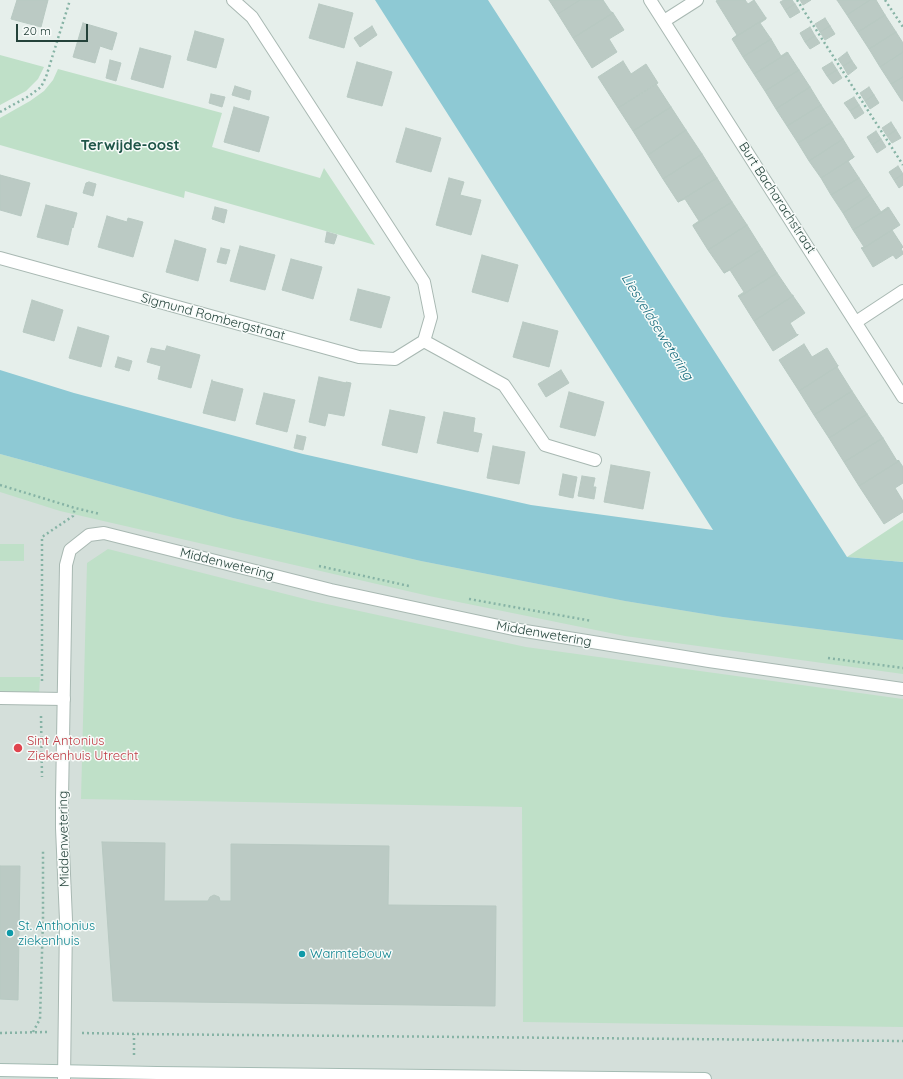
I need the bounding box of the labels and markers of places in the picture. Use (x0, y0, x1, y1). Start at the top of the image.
place label: Sint Antonius Ziekenhuis Utrecht (27, 733, 139, 764)
marker: Sint Antonius Ziekenhuis Utrecht (12, 742, 24, 754)
place label: St. Anthonius ziekenhuis (18, 918, 95, 949)
marker: St. Anthonius ziekenhuis (5, 928, 15, 938)
place label: Warmtebouw (310, 946, 392, 962)
marker: Warmtebouw (297, 949, 307, 959)

